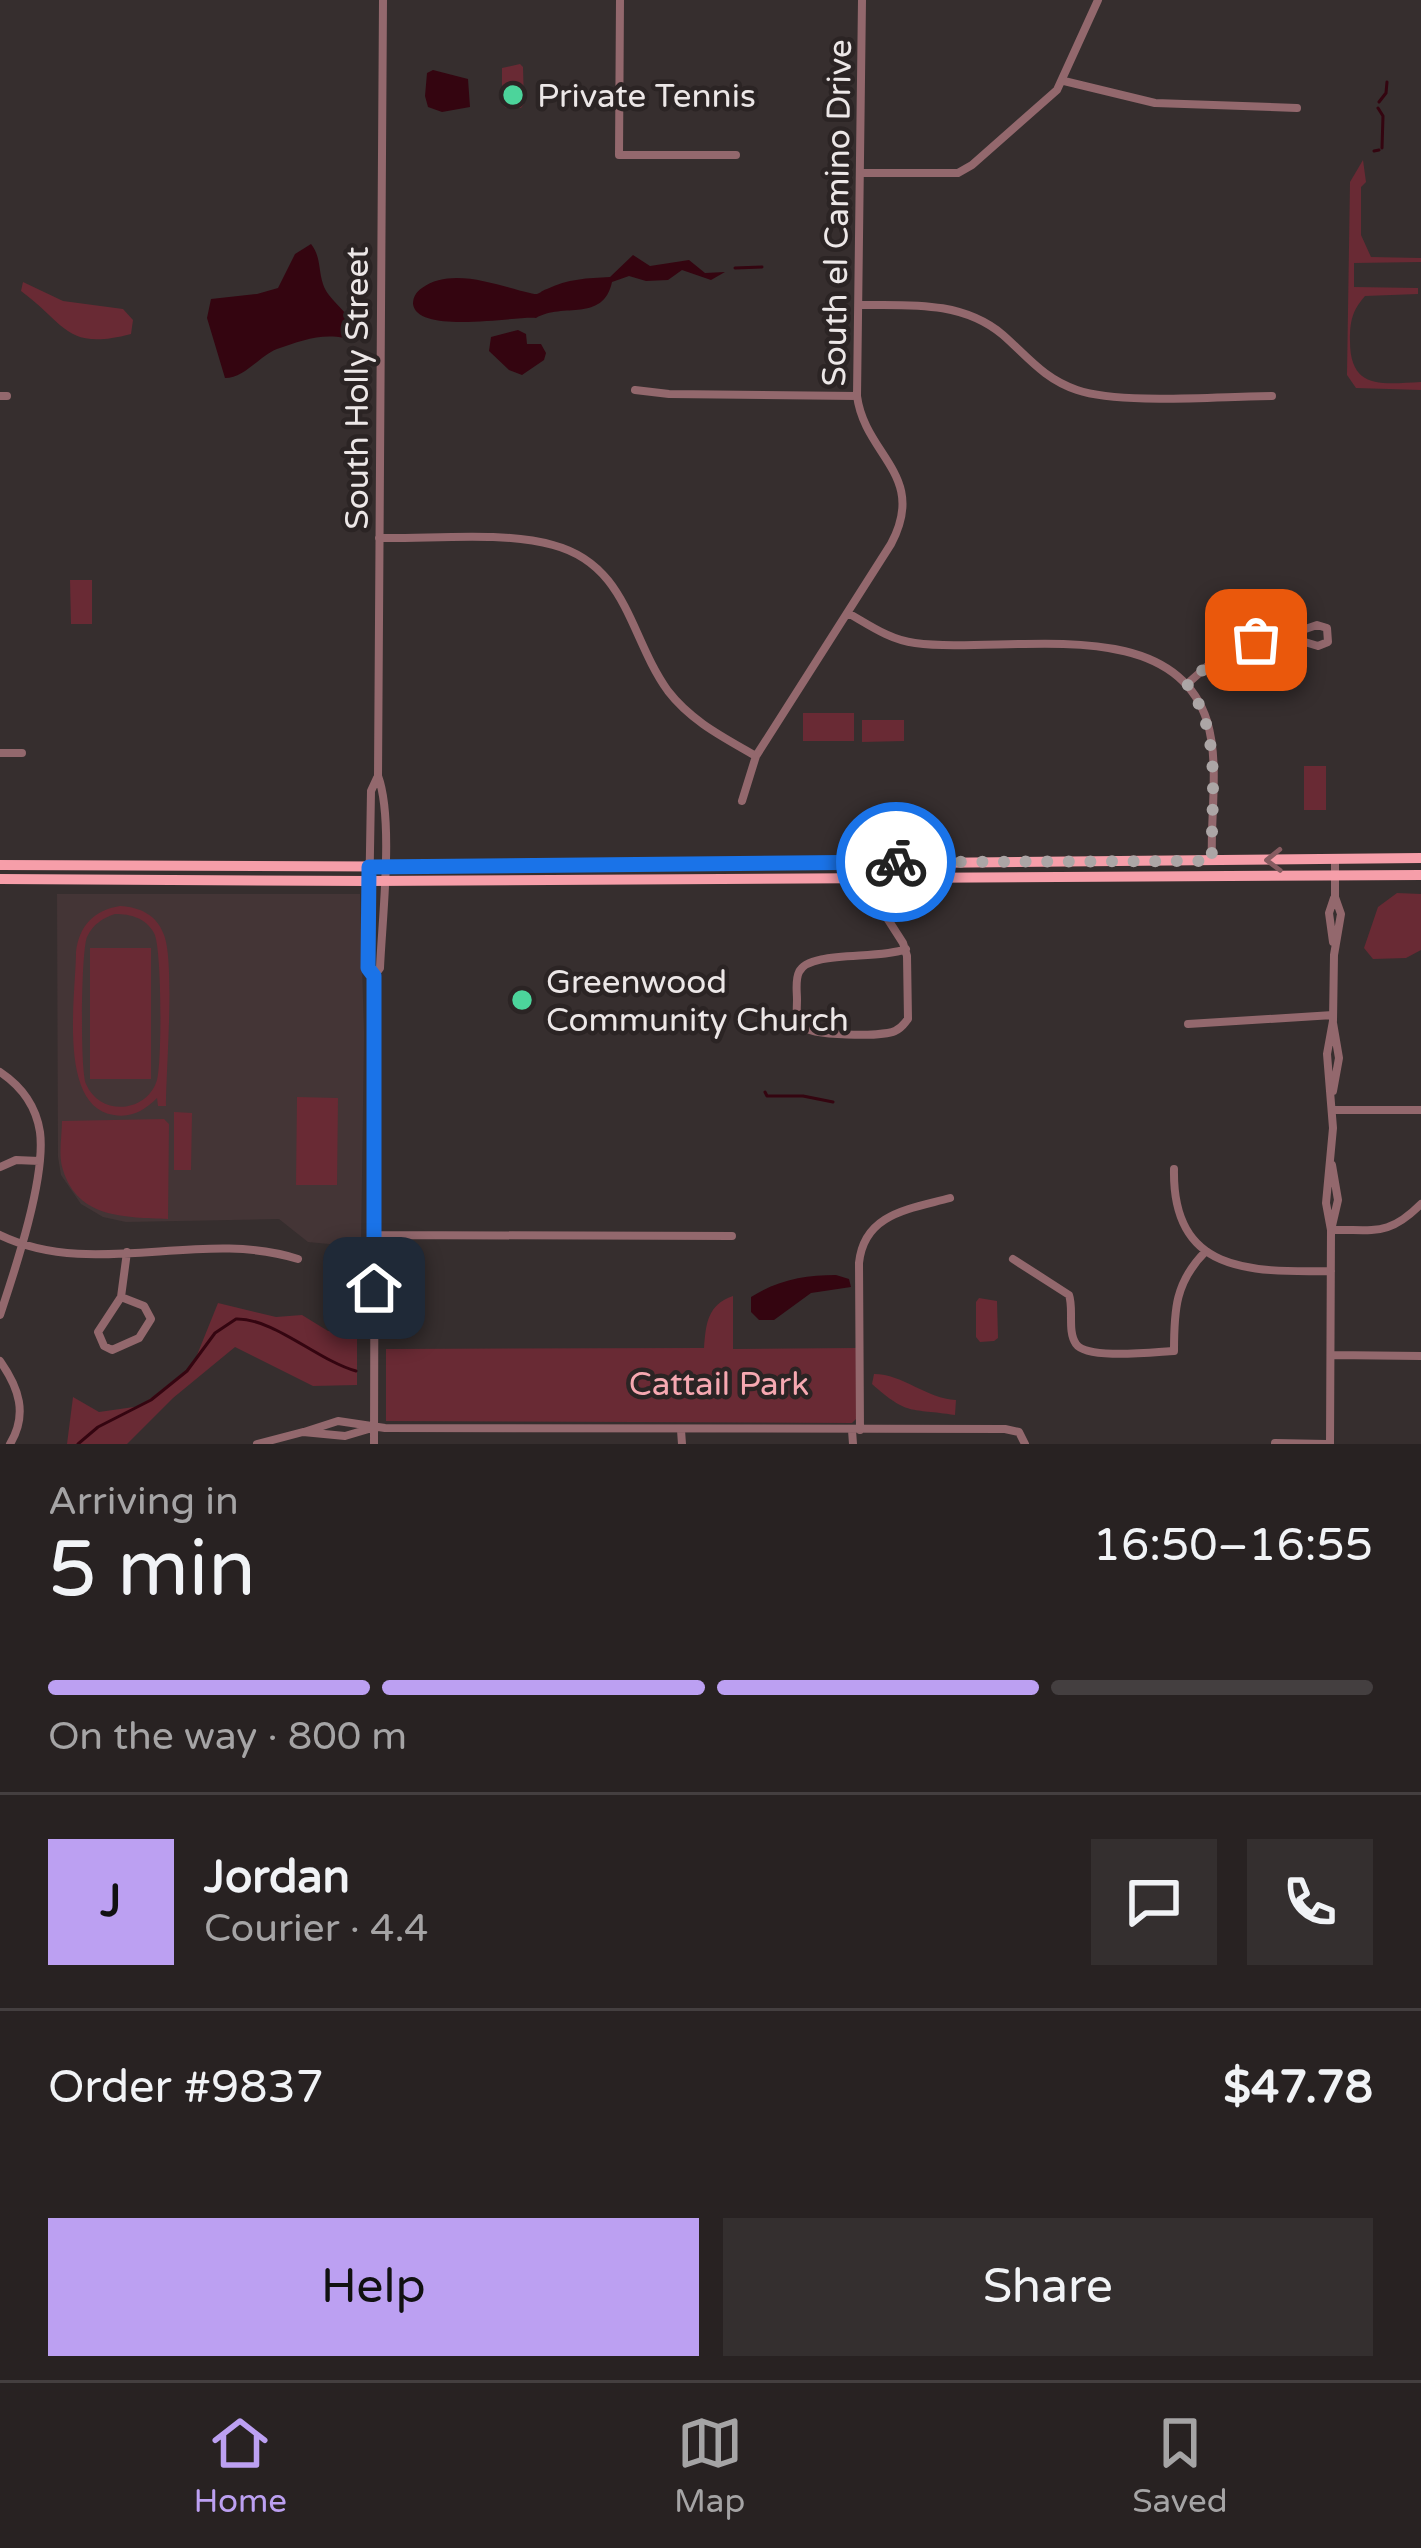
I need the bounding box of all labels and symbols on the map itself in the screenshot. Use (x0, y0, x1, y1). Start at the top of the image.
street label: South el Camino Drive (815, 39, 860, 387)
place label: Private Tennis (537, 77, 756, 116)
marker: Private Tennis (500, 82, 526, 108)
street label: South Holly Street (338, 246, 377, 530)
pin (1205, 589, 1307, 691)
courier (836, 802, 956, 922)
one-way arrow (1264, 847, 1283, 873)
place label: Greenwood Community Church (546, 963, 849, 1040)
marker: Greenwood Community Church (509, 987, 535, 1013)
pin (323, 1237, 425, 1339)
park label: Cattail Park (629, 1365, 809, 1404)

